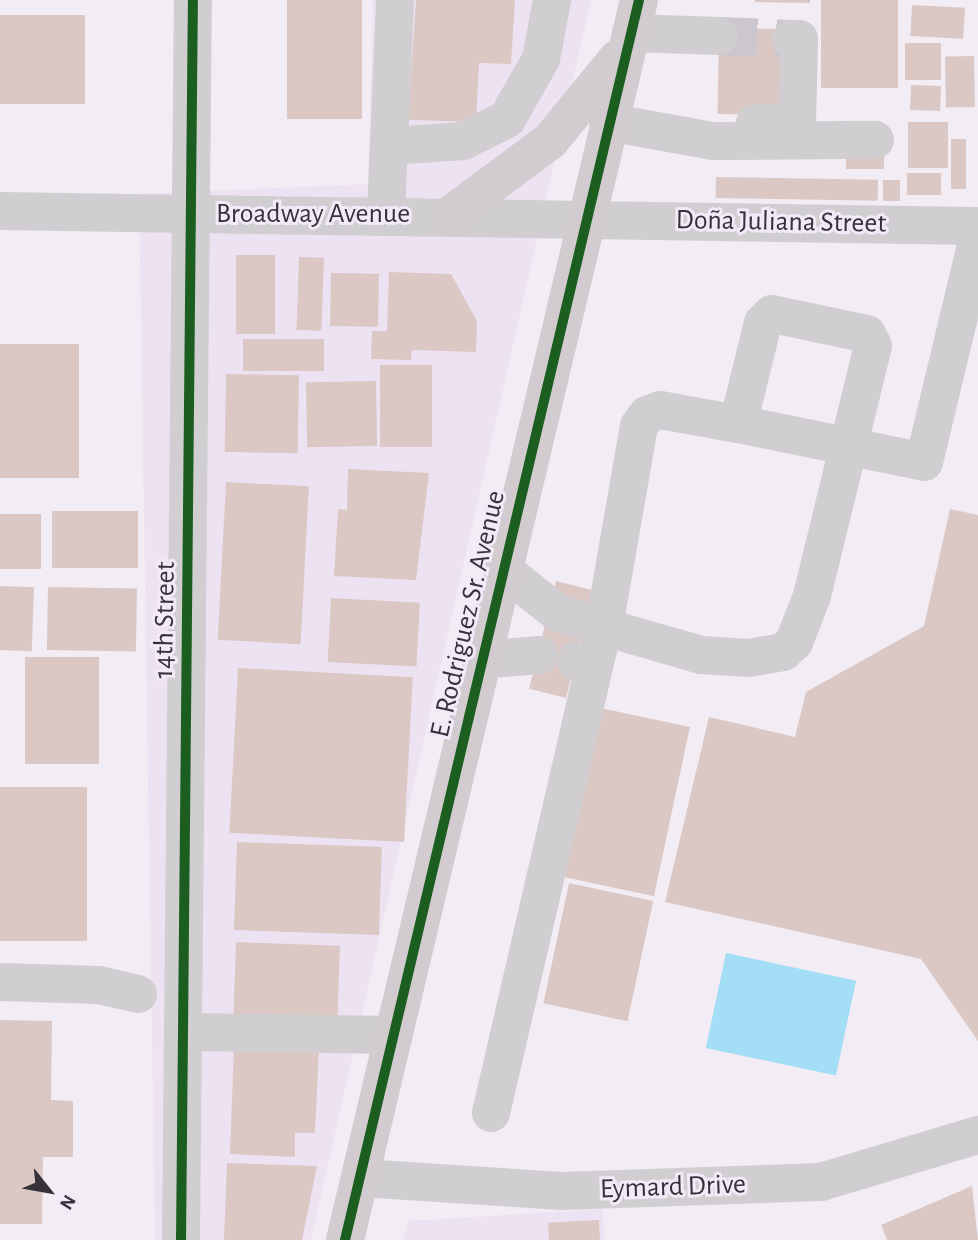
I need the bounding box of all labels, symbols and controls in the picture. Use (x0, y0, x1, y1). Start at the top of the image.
street label: Broadway Avenue (216, 197, 410, 231)
street label: Doña Juliana Street (675, 203, 887, 241)
street label: E. Rodriguez Sr. Avenue (423, 487, 513, 741)
street label: 14th Street (147, 561, 183, 679)
north arrow (14, 1156, 84, 1226)
street label: Eymard Drive (599, 1168, 747, 1206)
text: N (56, 1192, 79, 1213)

